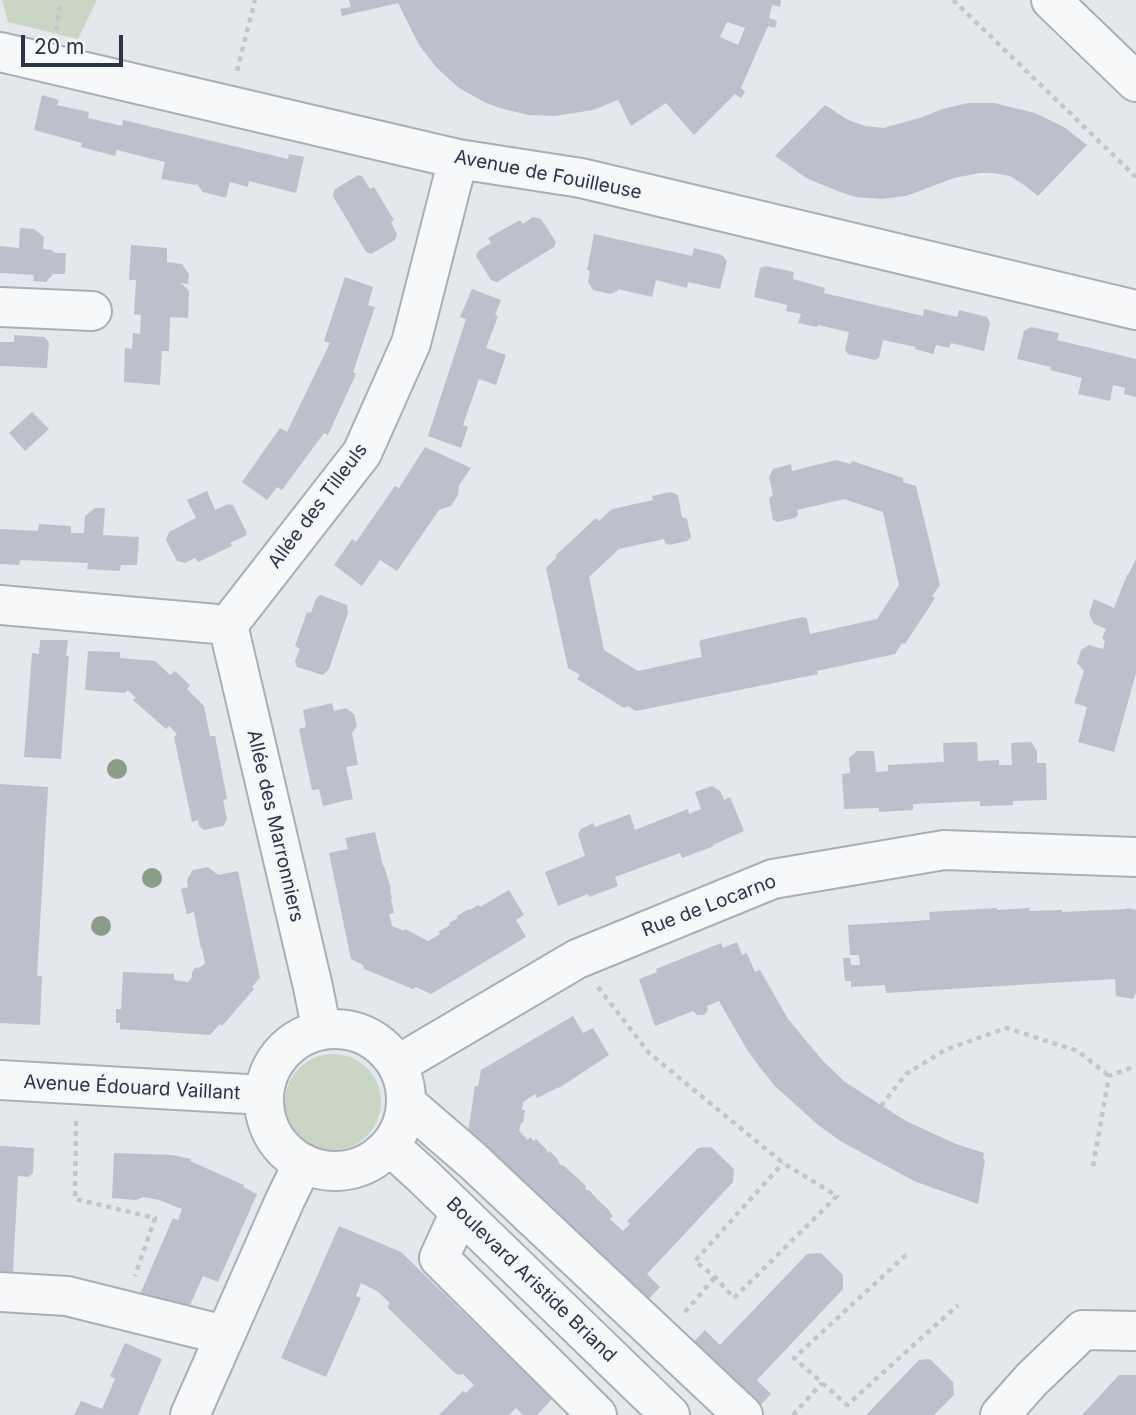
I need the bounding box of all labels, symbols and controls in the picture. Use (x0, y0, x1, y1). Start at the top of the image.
scale bar (24, 21, 126, 65)
text: 20 m (34, 34, 84, 59)
street label: Avenue de Fouilleuse (452, 146, 644, 204)
street label: Allée des Tilleuls (263, 439, 373, 573)
street label: Allée des Marronniers (242, 728, 308, 924)
street label: Rue de Locarno (639, 870, 779, 942)
street label: Avenue Édouard Vaillant (23, 1071, 241, 1105)
street label: Boulevard Aristide Briand (441, 1193, 621, 1367)

